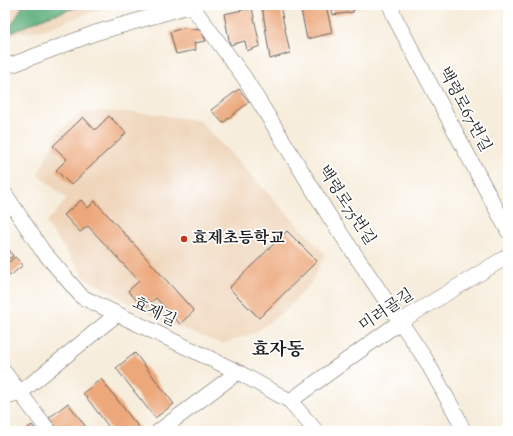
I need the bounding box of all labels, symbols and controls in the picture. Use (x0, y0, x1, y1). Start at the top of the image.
street label: 백령로67번길 (432, 63, 496, 157)
street label: 백령로75번길 (312, 162, 380, 250)
place label: 효제초등학교 (192, 228, 285, 251)
marker: 효제초등학교 (179, 234, 189, 244)
street label: 미려골길 (355, 284, 419, 338)
street label: 효제길 (128, 293, 180, 333)
district label: 효자동 (252, 338, 305, 364)

